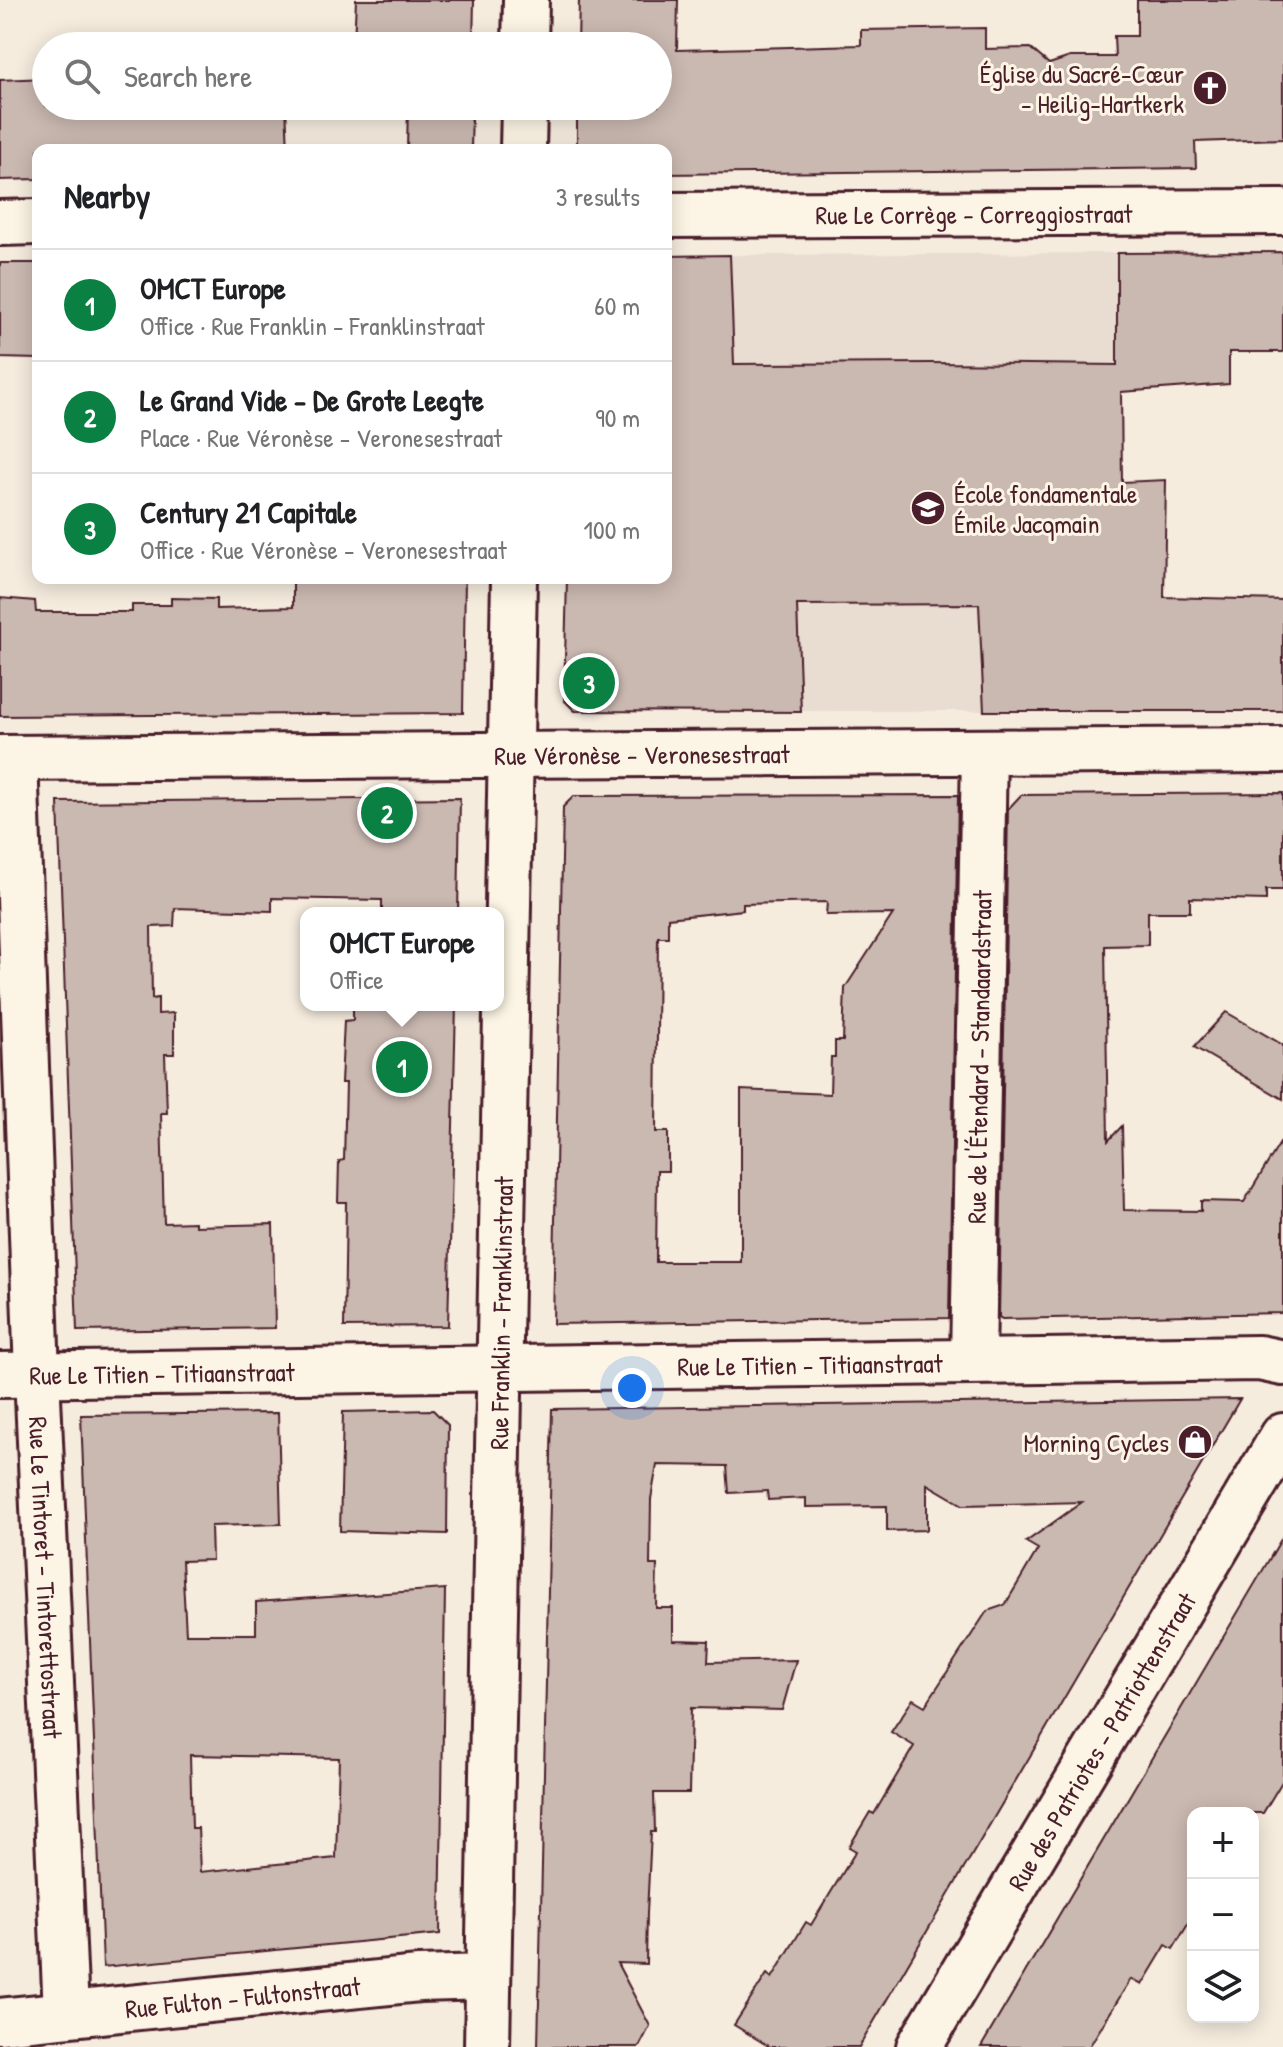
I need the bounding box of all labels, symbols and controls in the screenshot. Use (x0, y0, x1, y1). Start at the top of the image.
search box (32, 32, 672, 120)
icon: search (60, 54, 104, 98)
text: Search here (124, 56, 252, 96)
place label: Église du Sacré-Cœur - Heilig-Hartkerk (980, 56, 1184, 121)
church icon: Église du Sacré-Cœur - Heilig-Hartkerk (1191, 69, 1229, 107)
text: Nearby (64, 173, 150, 219)
text: 3 results (556, 179, 640, 214)
street label: Rue Le Corrège - Correggiostraat (815, 195, 1134, 232)
text: OMCT Europe (140, 268, 286, 308)
text: 1 (85, 288, 95, 323)
text: 60 m (594, 288, 640, 323)
text: Office · Rue Franklin - Franklinstraat (140, 308, 485, 343)
text: Le Grand Vide - De Grote Leegte (140, 380, 484, 420)
text: 2 (84, 400, 96, 435)
text: 90 m (595, 400, 640, 435)
text: Place · Rue Véronèse - Veronesestraat (140, 420, 502, 455)
place label: École fondamentale Émile Jacqmain (954, 476, 1137, 541)
school or university icon: École fondamentale Émile Jacqmain (909, 489, 947, 527)
text: Century 21 Capitale (140, 492, 357, 532)
text: 3 (84, 512, 96, 547)
text: 100 m (584, 512, 640, 547)
text: Office · Rue Véronèse - Veronesestraat (140, 532, 507, 567)
pin: 3 (563, 653, 615, 713)
street label: Rue Véronèse - Veronesestraat (494, 736, 791, 772)
pin: 2 (361, 783, 413, 843)
street label: Rue de l'Étendard - Standaardstraat (958, 889, 999, 1224)
popup (300, 907, 504, 1011)
text: OMCT Europe (329, 922, 475, 962)
text: Office (329, 962, 384, 997)
pin: 1 (376, 1037, 428, 1097)
street label: Rue Franklin - Franklinstraat (480, 1175, 521, 1450)
street label: Rue Le Titien - Titiaanstraat (677, 1345, 944, 1383)
street label: Rue Le Titien - Titiaanstraat (29, 1354, 296, 1392)
your location (612, 1368, 652, 1408)
street label: Rue Le Tintoret - Tintorettostraat (21, 1416, 71, 1740)
shop icon: Morning Cycles (1176, 1423, 1214, 1461)
place label: Morning Cycles (1024, 1425, 1169, 1460)
street label: Rue des Patriotes - Patriottenstraat (999, 1585, 1204, 1897)
map controls (1187, 1807, 1259, 2023)
button: + (1187, 1807, 1259, 1879)
button: − (1187, 1879, 1259, 1951)
button: layers (1187, 1951, 1259, 2023)
street label: Rue Fulton - Fultonstraat (124, 1967, 363, 2026)

